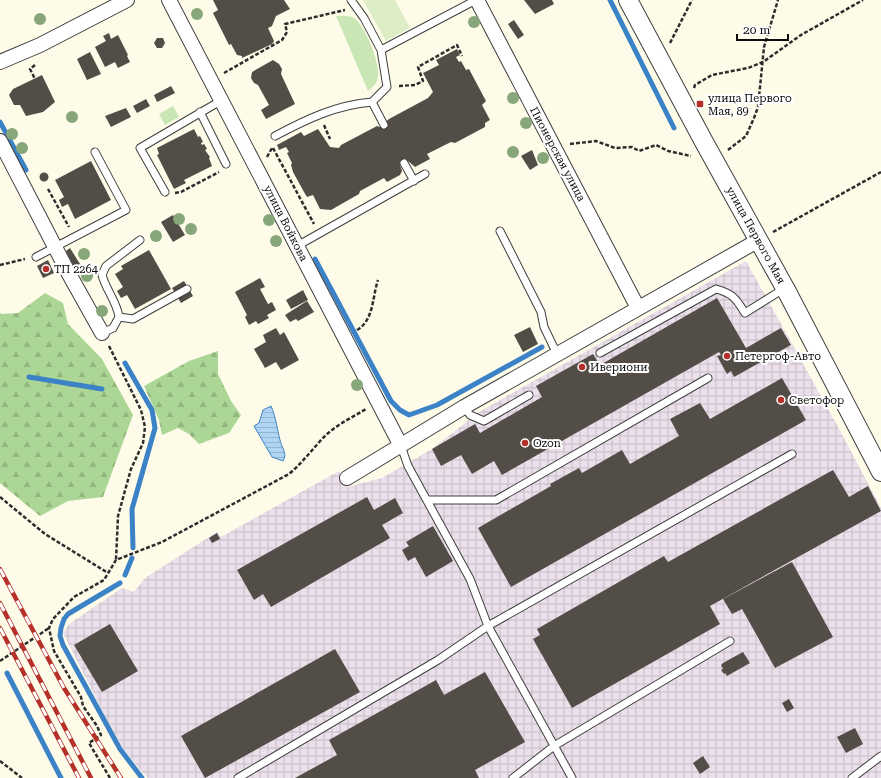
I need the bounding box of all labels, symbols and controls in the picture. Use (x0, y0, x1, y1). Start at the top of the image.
scale bar (737, 16, 788, 42)
text: 20 m (743, 23, 770, 37)
place label: улица Первого Мая, 89 (708, 92, 792, 118)
marker: улица Первого Мая, 89 (695, 99, 705, 109)
street label: Пионерская улица (527, 105, 588, 204)
street label: улица Войкова (261, 183, 310, 263)
street label: улица Первого Мая (723, 184, 788, 286)
place label: ТП 2264 (54, 263, 99, 276)
marker: ТП 2264 (41, 264, 51, 274)
place label: Петергоф-Авто (735, 350, 821, 363)
marker: Петергоф-Авто (722, 351, 732, 361)
place label: Ивериони (590, 361, 648, 374)
marker: Ивериони (577, 362, 587, 372)
place label: Светофор (789, 394, 844, 407)
marker: Светофор (776, 395, 786, 405)
place label: Ozon (533, 437, 561, 450)
marker: Ozon (520, 438, 530, 448)

